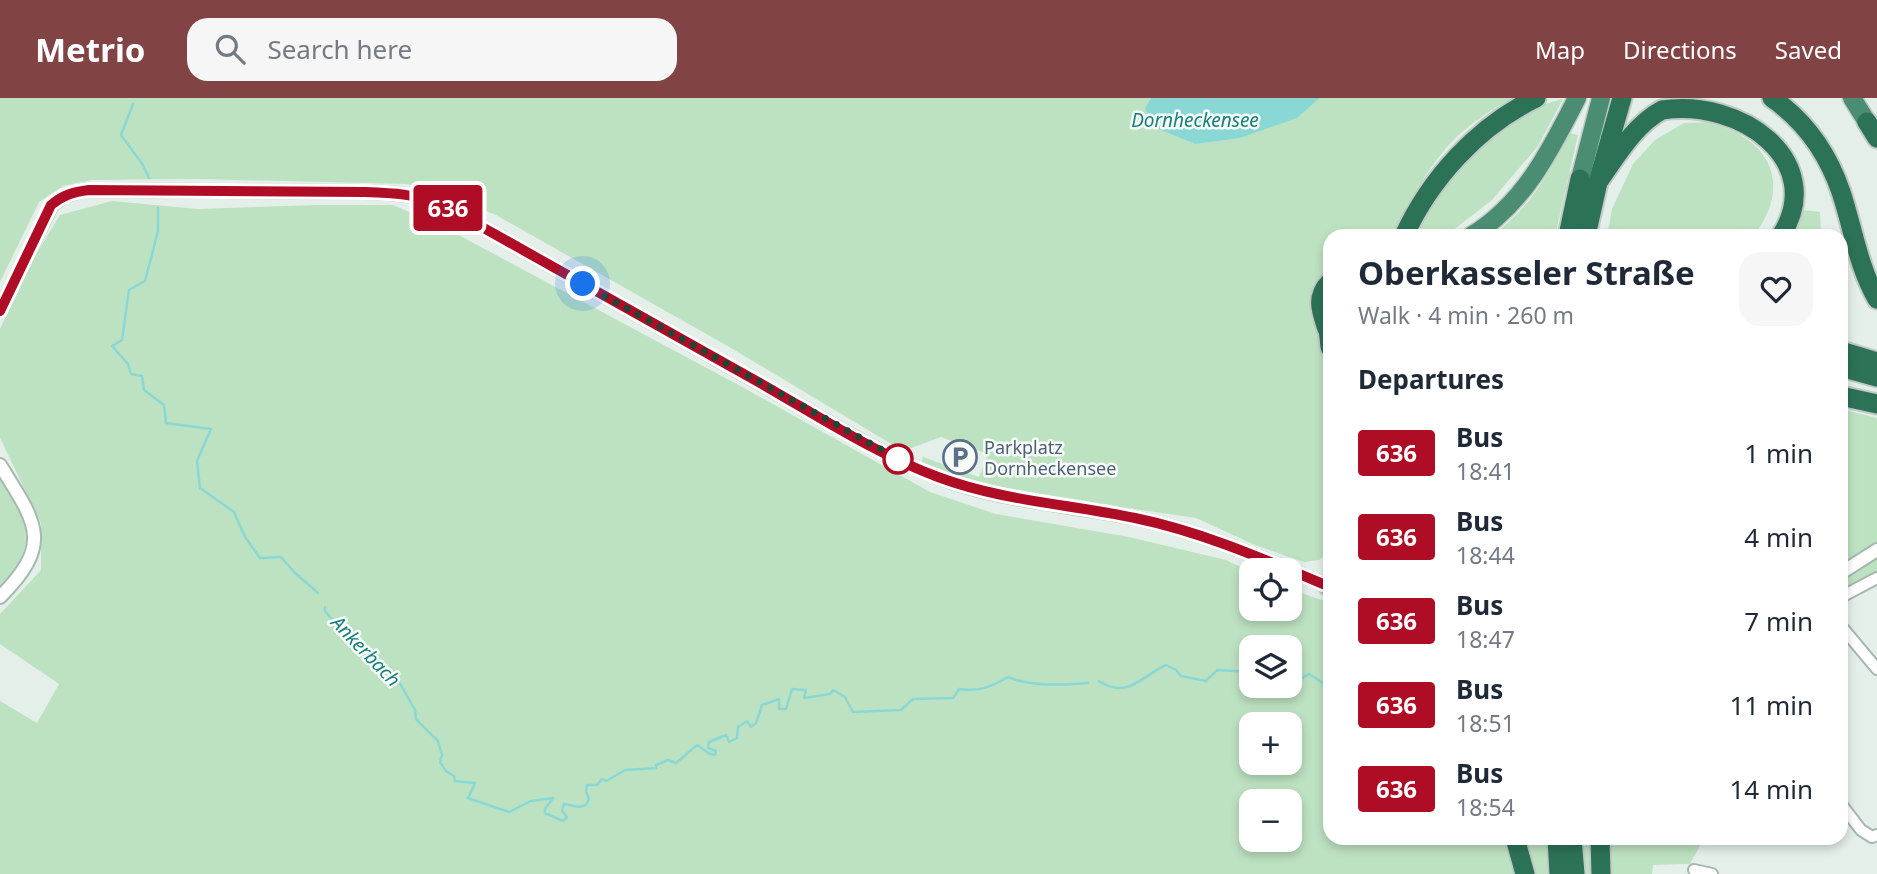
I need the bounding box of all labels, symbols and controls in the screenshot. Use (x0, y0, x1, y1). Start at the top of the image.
search box (187, 18, 677, 81)
text: Metrio (35, 27, 145, 72)
icon: search (211, 30, 249, 68)
text: Search here (267, 31, 412, 67)
text: Map (1535, 33, 1585, 66)
text: Directions (1623, 33, 1737, 66)
text: Saved (1775, 33, 1842, 66)
water label: Dornheckensee (1131, 107, 1259, 133)
line badge: 636 (408, 185, 488, 231)
text: 636 (427, 191, 469, 224)
text: Oberkasseler Straße (1358, 250, 1695, 295)
button: heart (1739, 252, 1813, 326)
your location (565, 266, 600, 301)
text: Walk · 4 min · 260 m (1358, 299, 1574, 331)
text: Departures (1358, 361, 1504, 397)
text: Bus (1456, 419, 1503, 455)
place label: Parkplatz Dornheckensee (984, 435, 1116, 480)
text: 1 min (1744, 435, 1813, 471)
text: 636 (1376, 436, 1417, 469)
parking icon: Parkplatz Dornheckensee (941, 438, 979, 476)
unlabelled marker (883, 444, 913, 474)
text: 18:41 (1456, 455, 1515, 487)
text: Bus (1456, 503, 1503, 539)
text: 4 min (1744, 519, 1813, 555)
text: 636 (1376, 520, 1417, 553)
text: 18:44 (1456, 539, 1515, 571)
map controls (1239, 558, 1302, 852)
button: locate (1239, 558, 1302, 621)
text: Bus (1456, 587, 1503, 623)
text: 7 min (1744, 603, 1813, 639)
text: 636 (1376, 604, 1417, 637)
water label: Ankerbach (324, 608, 406, 692)
text: 18:47 (1456, 623, 1515, 655)
button: layers (1239, 635, 1302, 698)
text: Bus (1456, 671, 1503, 707)
text: 11 min (1729, 687, 1813, 723)
text: 636 (1376, 688, 1417, 721)
text: 18:51 (1456, 707, 1515, 739)
button: + (1239, 712, 1302, 775)
text: Bus (1456, 755, 1503, 791)
text: 14 min (1729, 771, 1813, 807)
text: 636 (1376, 772, 1417, 805)
button: − (1239, 789, 1302, 852)
text: 18:54 (1456, 791, 1515, 823)

